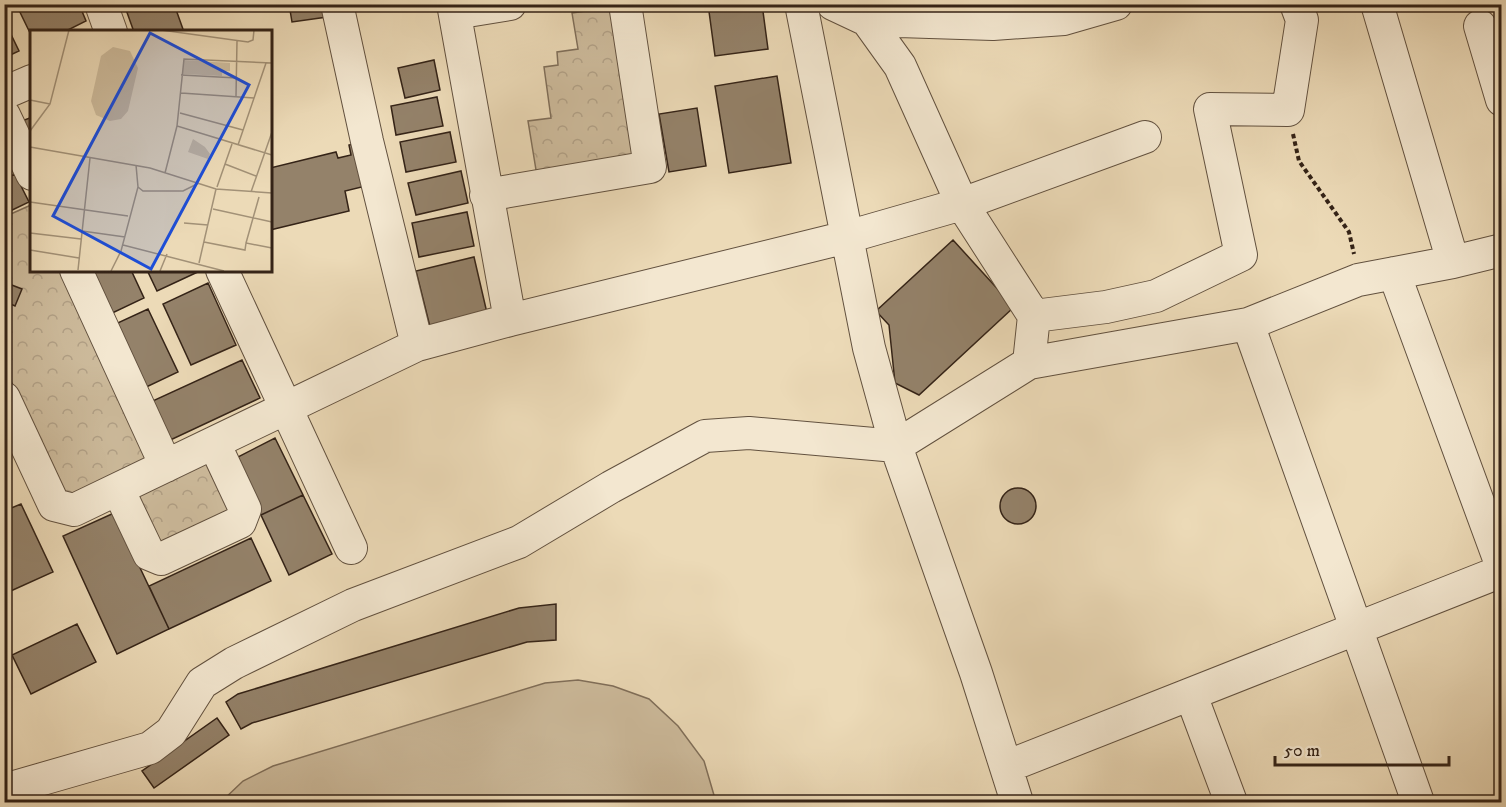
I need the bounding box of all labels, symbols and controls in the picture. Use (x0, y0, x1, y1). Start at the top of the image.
inset map (30, 30, 272, 272)
scale bar (1275, 729, 1449, 767)
text: 50 m (1284, 740, 1320, 762)

